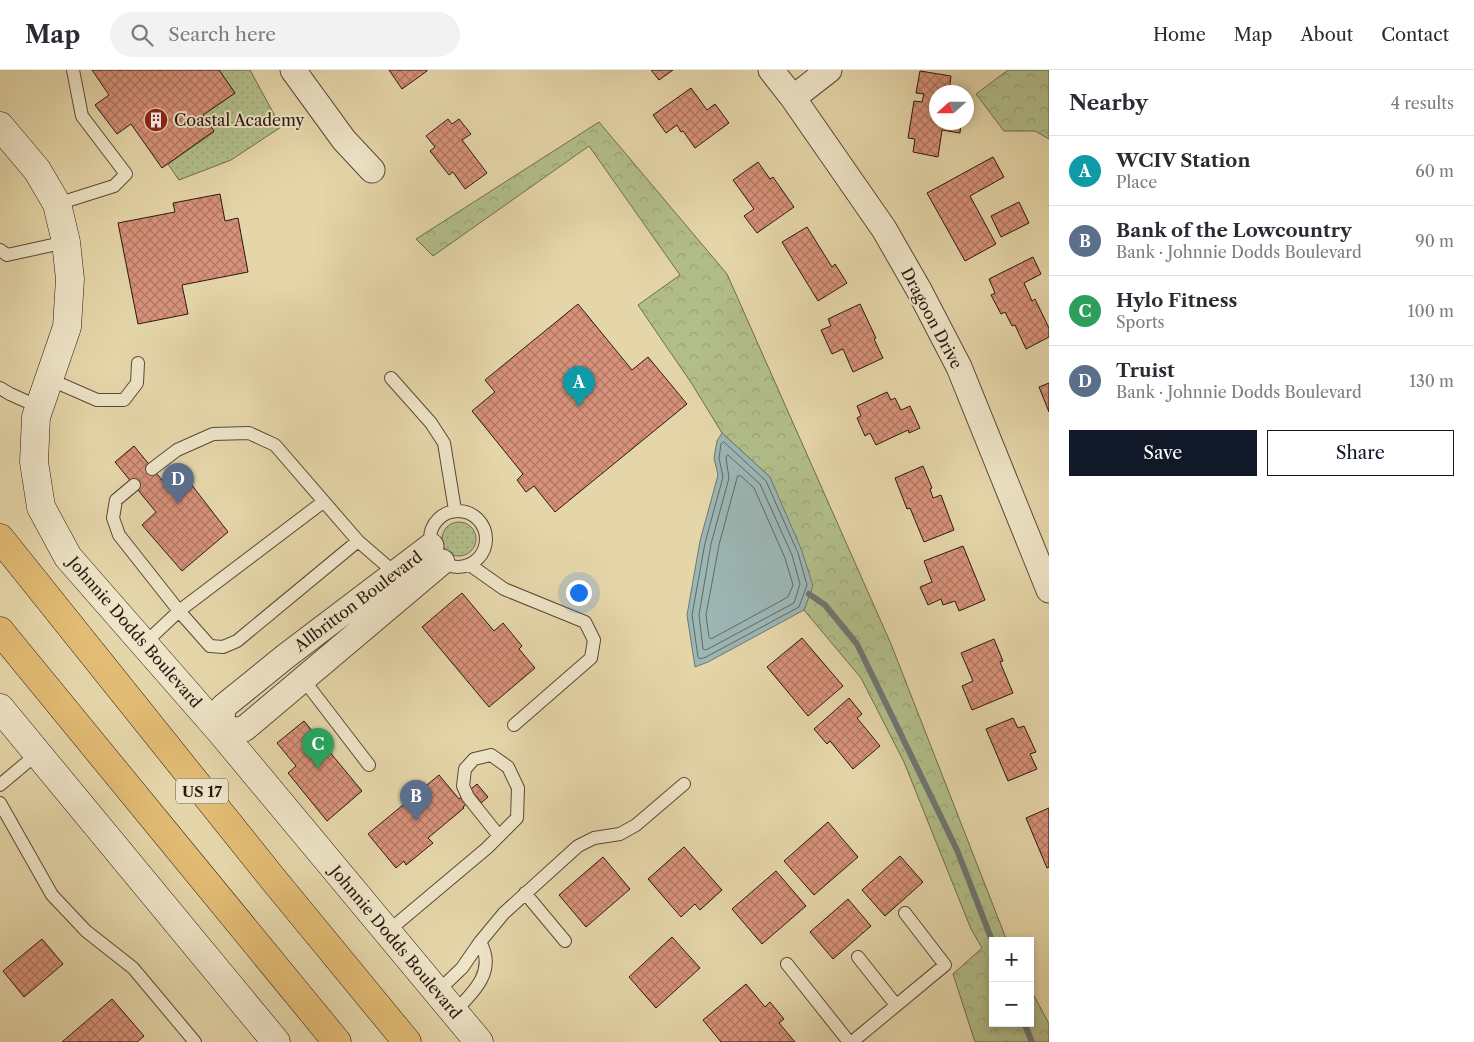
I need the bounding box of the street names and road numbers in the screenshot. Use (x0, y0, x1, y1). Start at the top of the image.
street label: Dragoon Drive (897, 264, 967, 372)
street label: Allbritton Boulevard (289, 546, 426, 656)
street label: Johnnie Dodds Boulevard (62, 550, 206, 712)
road number: US 17 (176, 778, 228, 804)
street label: Johnnie Dodds Boulevard (324, 859, 466, 1023)

